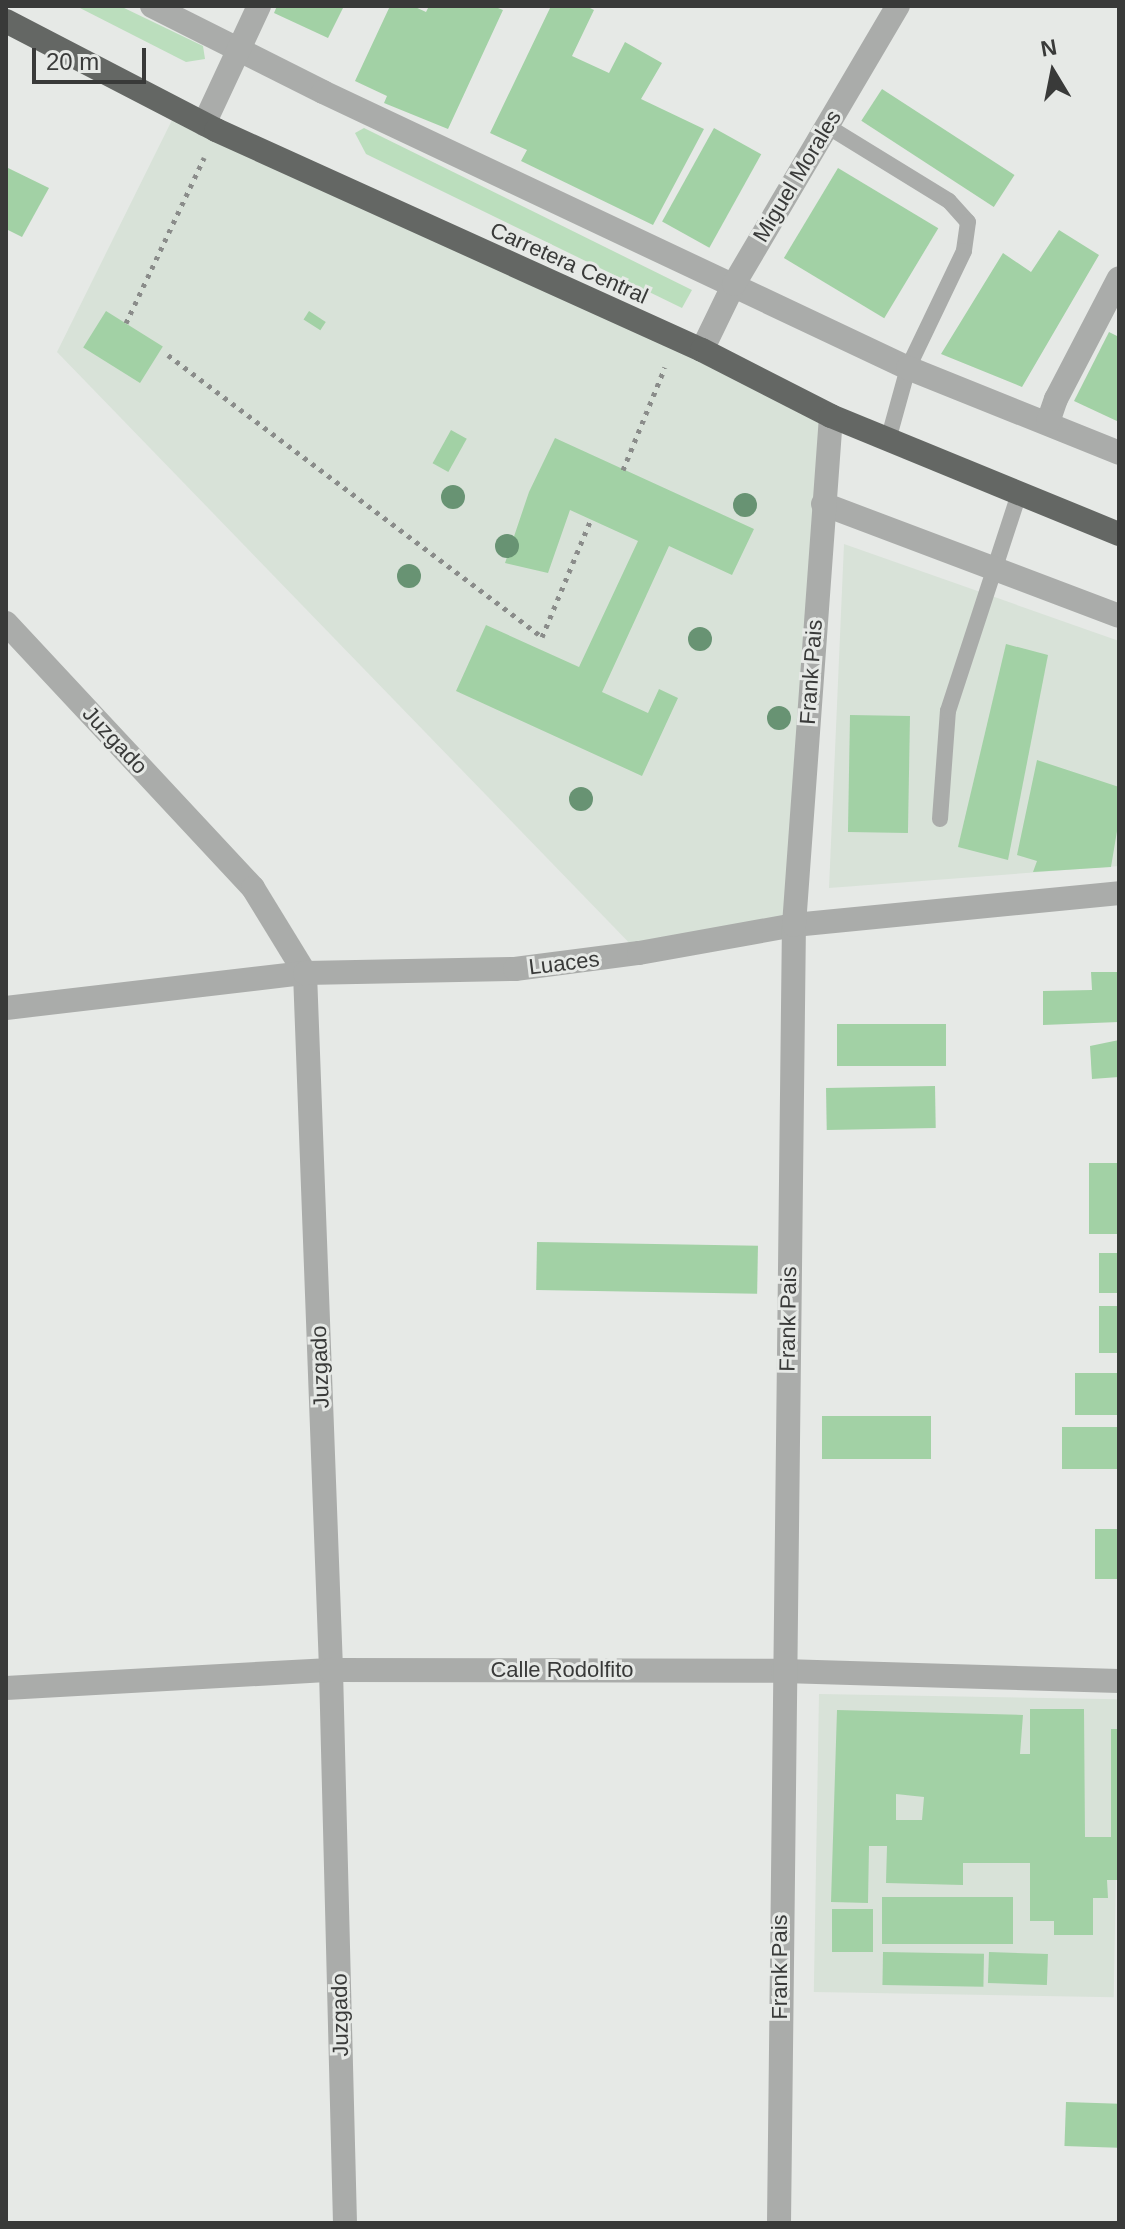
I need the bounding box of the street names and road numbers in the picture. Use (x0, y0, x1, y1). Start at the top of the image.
street label: Miguel Morales (747, 105, 847, 247)
street label: Carretera Central (486, 216, 652, 310)
street label: Frank Pais (794, 619, 828, 725)
street label: Juzgado (77, 701, 153, 779)
street label: Luaces (527, 946, 601, 980)
street label: Frank Pais (774, 1266, 802, 1372)
street label: Juzgado (305, 1325, 335, 1409)
street label: Calle Rodolfito (490, 1657, 634, 1683)
street label: Frank Pais (767, 1914, 793, 2020)
street label: Juzgado (326, 1973, 354, 2057)

